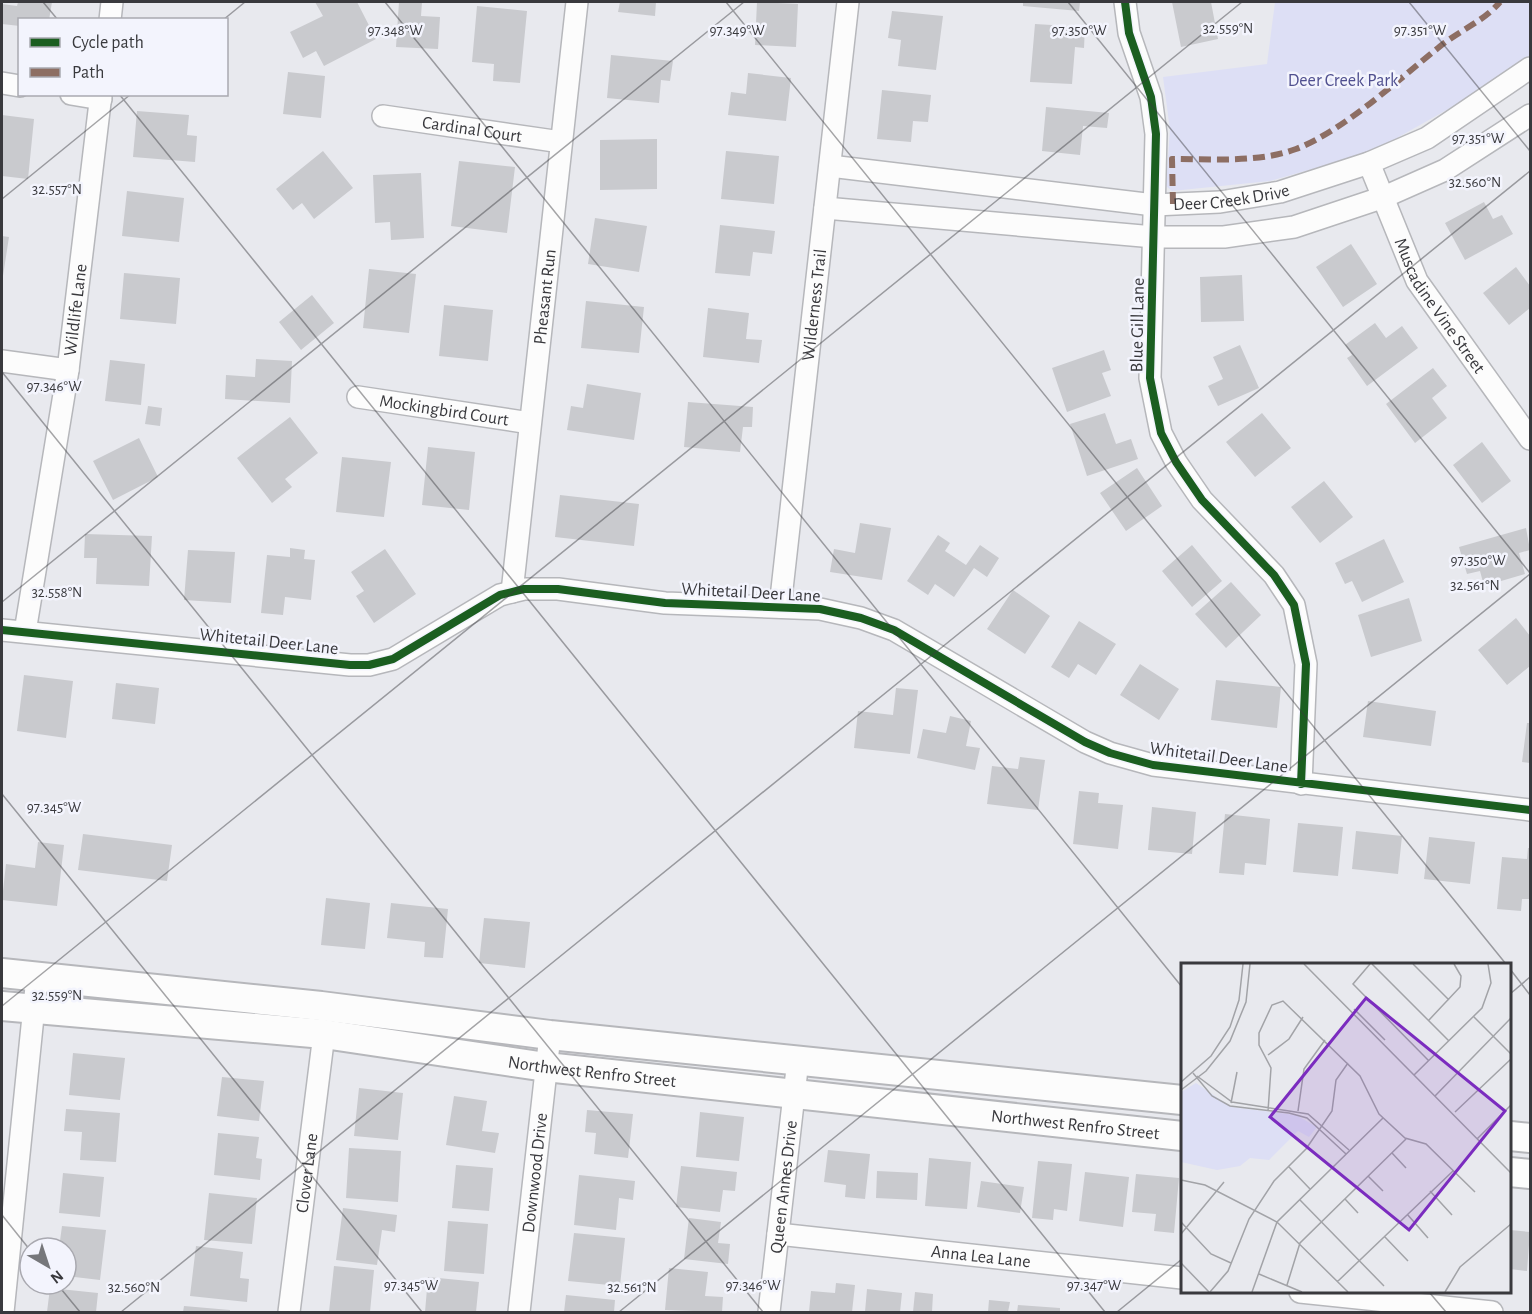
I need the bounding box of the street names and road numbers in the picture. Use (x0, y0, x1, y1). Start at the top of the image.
street label: Cardinal Court (421, 114, 523, 146)
street label: Deer Creek Drive (1173, 181, 1292, 214)
street label: Muscadine Vine Street (1391, 236, 1488, 377)
street label: Pheasant Run (531, 248, 560, 346)
street label: Wilderness Trail (800, 248, 830, 362)
street label: Wildlife Lane (62, 263, 91, 357)
street label: Blue Gill Lane (1128, 277, 1148, 373)
street label: Mockingbird Court (378, 392, 510, 430)
street label: Whitetail Deer Lane (681, 580, 821, 606)
street label: Whitetail Deer Lane (199, 626, 339, 658)
street label: Whitetail Deer Lane (1149, 739, 1289, 777)
street label: Northwest Renfro Street (507, 1053, 677, 1091)
street label: Northwest Renfro Street (990, 1107, 1160, 1144)
street label: Downwood Drive (520, 1112, 551, 1234)
street label: Queen Annes Drive (768, 1119, 801, 1254)
street label: Clover Lane (294, 1132, 321, 1214)
street label: Anna Lea Lane (930, 1243, 1031, 1271)

